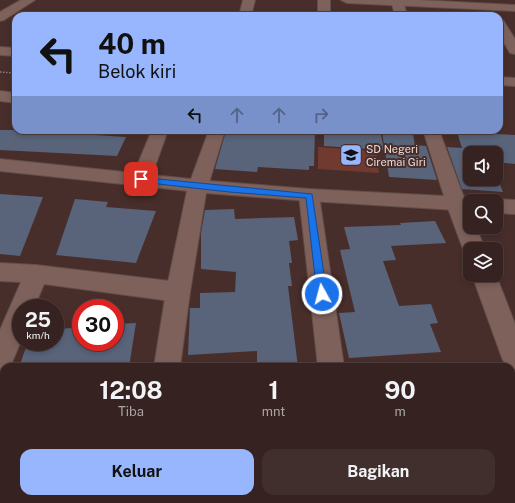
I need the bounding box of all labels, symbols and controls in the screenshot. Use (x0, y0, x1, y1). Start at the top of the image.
text: 40 m (98, 27, 166, 60)
icon: left (32, 28, 84, 80)
text: Belok kiri (98, 61, 176, 82)
icon: left (184, 104, 206, 126)
icon: ahead (226, 104, 248, 126)
icon: ahead (268, 104, 290, 126)
icon: right (310, 104, 332, 126)
school or university icon: SD Negeri Ciremai Giri (338, 142, 364, 168)
place label: SD Negeri Ciremai Giri (366, 143, 426, 168)
map controls (463, 146, 503, 282)
button: sound (463, 146, 503, 186)
pin (124, 162, 158, 196)
icon: arrive (130, 168, 152, 190)
button: search (463, 194, 503, 234)
button: layers (463, 242, 503, 282)
position arrow (301, 273, 343, 315)
speed limit sign: 30 (72, 299, 124, 351)
text: 25 (25, 308, 51, 332)
text: km/h (26, 329, 50, 341)
text: 12:08 (99, 376, 163, 404)
text: 1 (268, 376, 279, 404)
text: 90 (385, 376, 416, 404)
text: Tiba (118, 404, 144, 419)
text: mnt (262, 404, 285, 419)
text: m (395, 404, 406, 419)
button: Keluar (20, 449, 254, 495)
button: Bagikan (262, 449, 495, 495)

